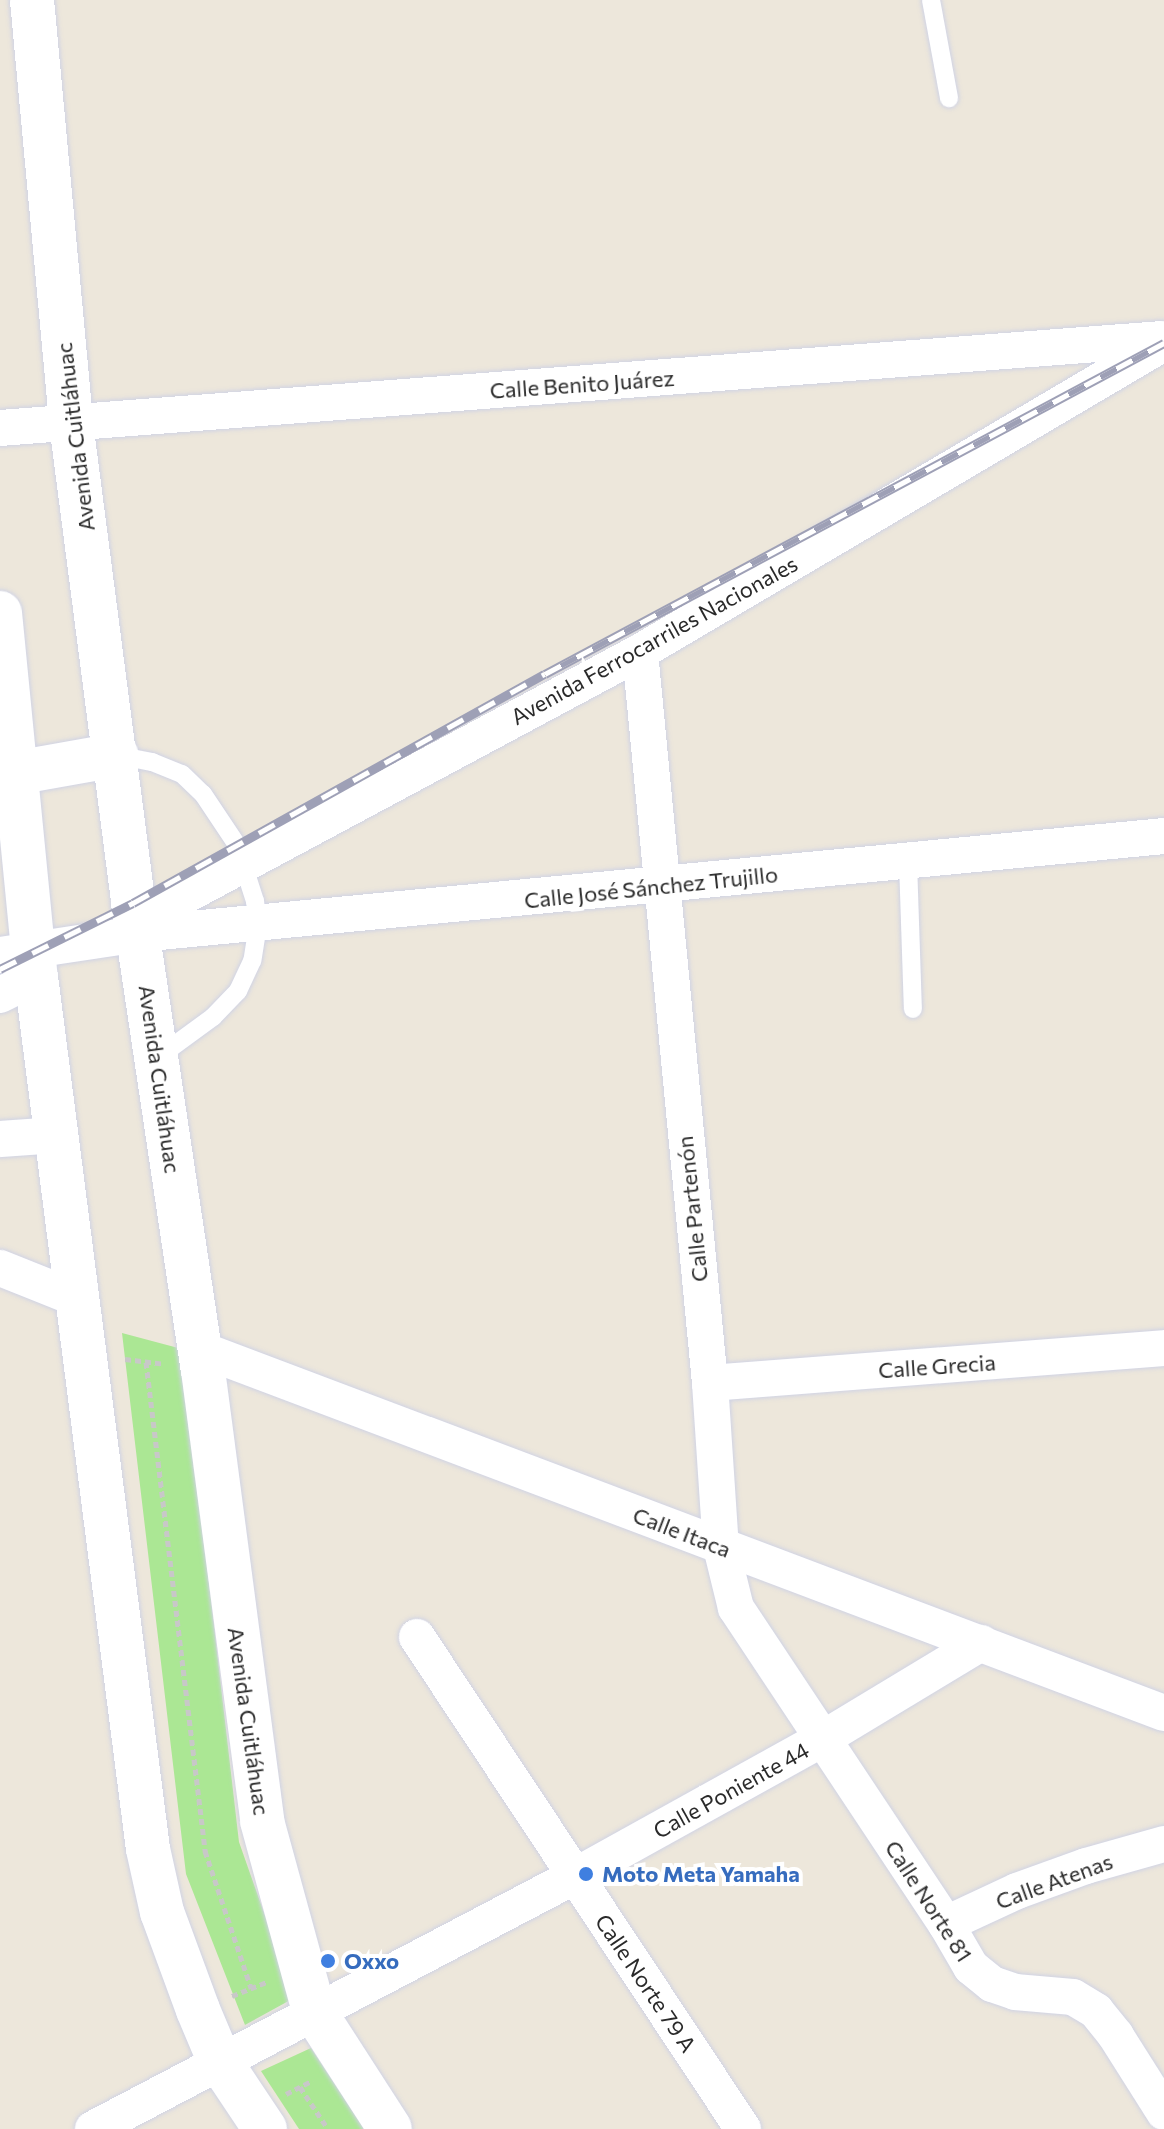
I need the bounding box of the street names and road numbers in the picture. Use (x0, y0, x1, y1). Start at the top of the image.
street label: Avenida Cuitláhuac (50, 341, 100, 533)
street label: Calle Benito Juárez (489, 364, 675, 404)
street label: Avenida Ferrocarriles Nacionales (506, 550, 802, 730)
street label: Calle José Sánchez Trujillo (523, 861, 779, 913)
street label: Avenida Cuitláhuac (134, 983, 186, 1175)
street label: Calle Partenón (671, 1135, 713, 1283)
street label: Calle Grecia (877, 1349, 997, 1383)
street label: Calle Itaca (629, 1501, 735, 1563)
street label: Avenida Cuitláhuac (223, 1625, 275, 1817)
street label: Calle Poniente 44 (649, 1736, 813, 1844)
street label: Calle Norte 81 (880, 1835, 978, 1967)
street label: Calle Atenas (992, 1848, 1116, 1914)
street label: Calle Norte 79 A (590, 1909, 702, 2057)

